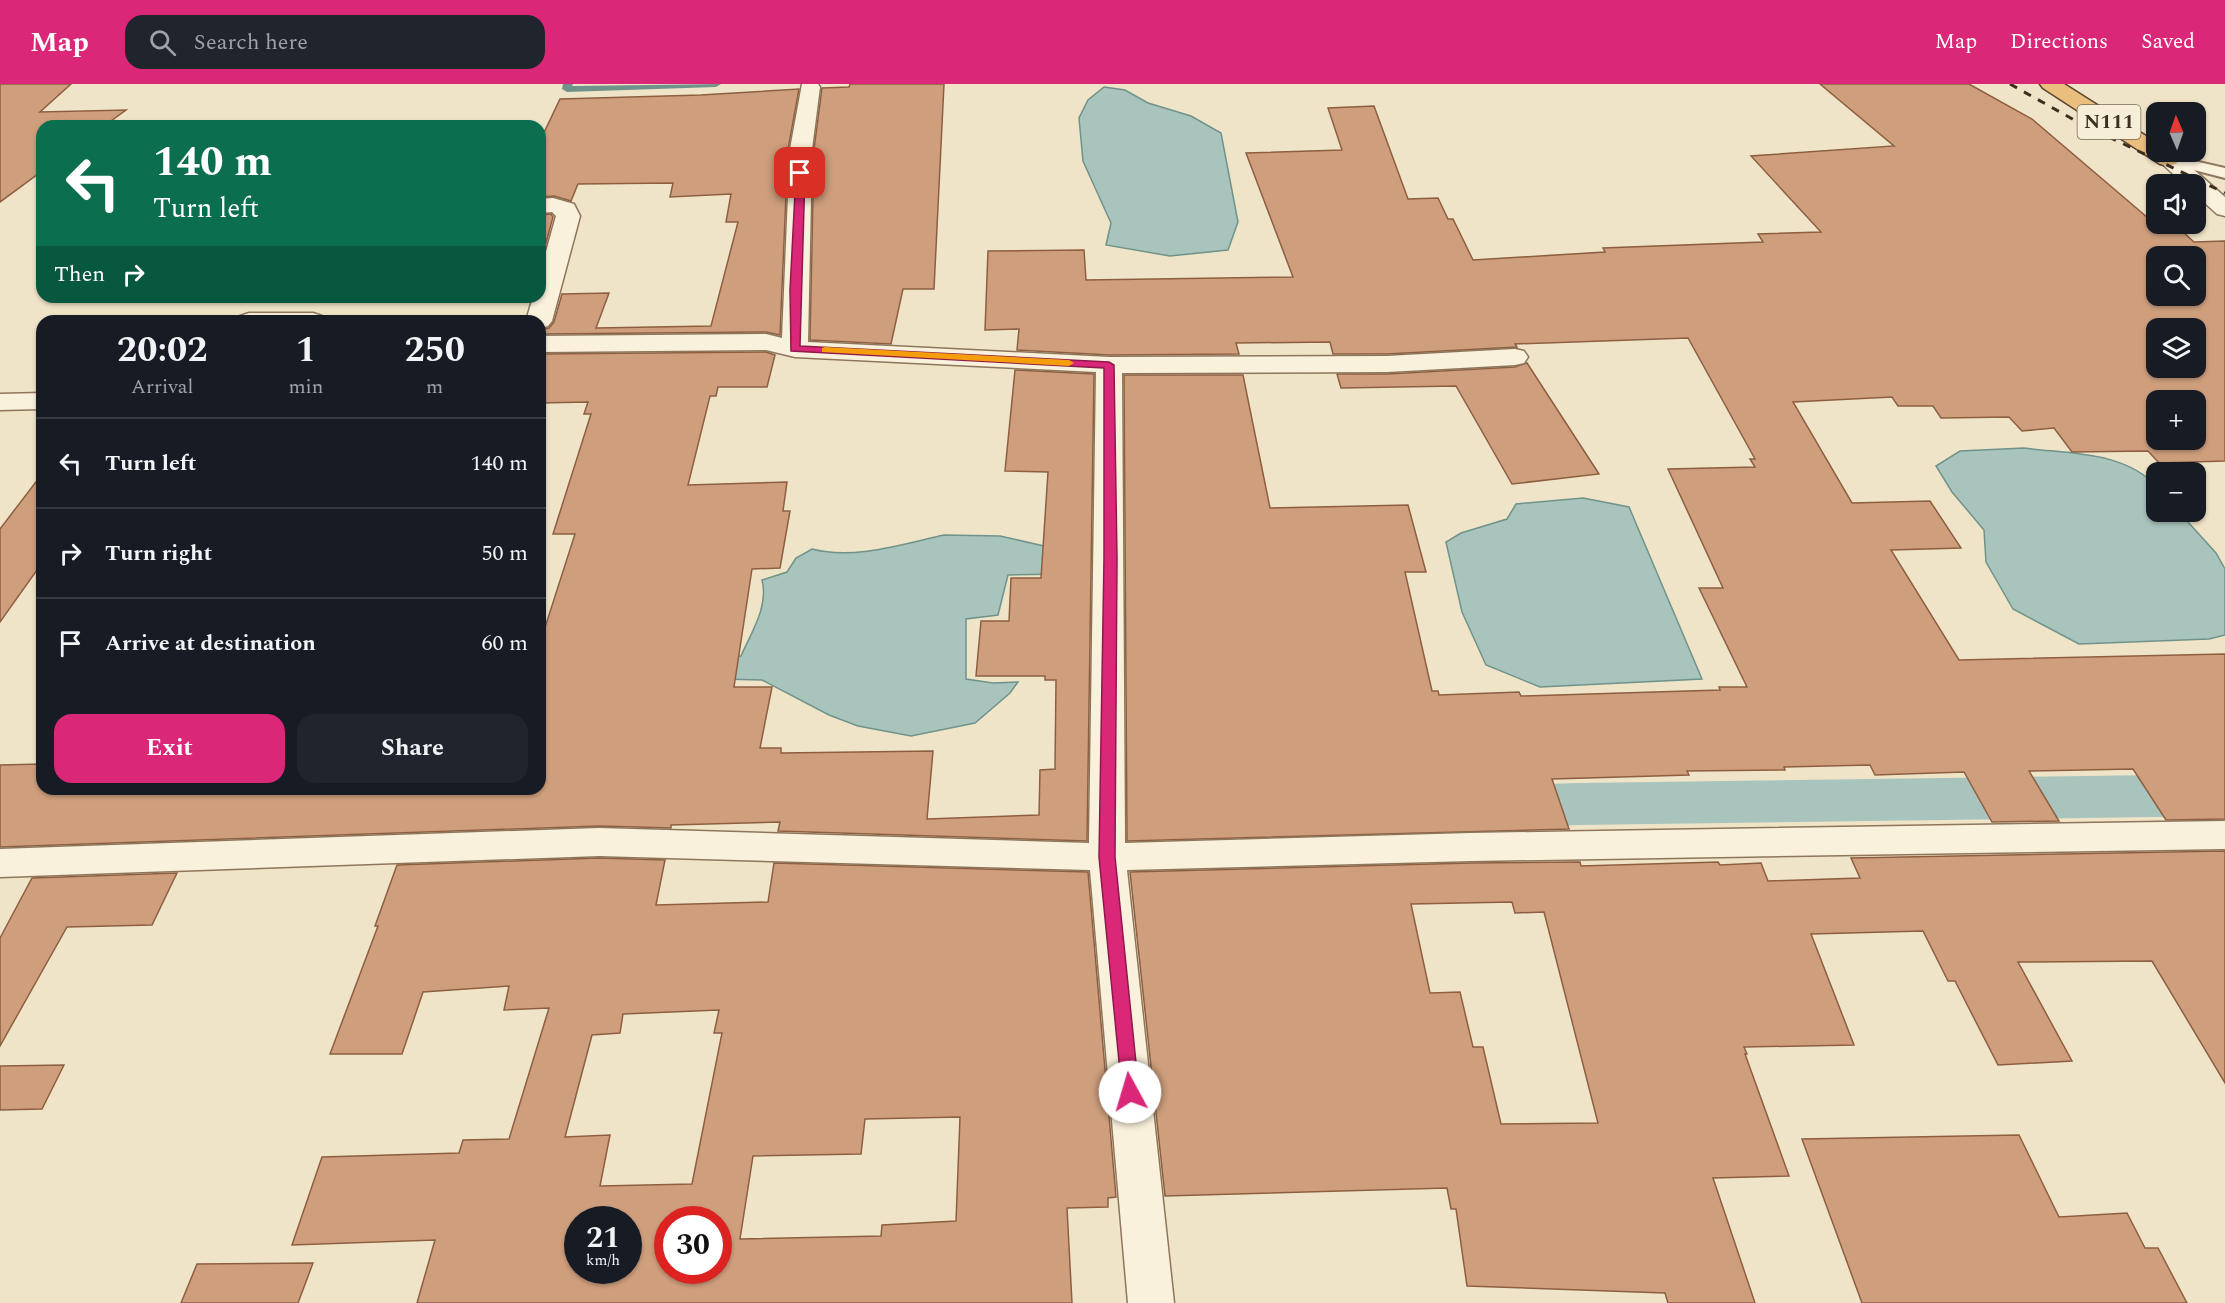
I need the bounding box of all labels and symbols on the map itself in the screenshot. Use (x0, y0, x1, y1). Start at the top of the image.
north arrow (2146, 102, 2206, 162)
road number: N111 (2078, 105, 2140, 139)
pin (774, 147, 825, 198)
position arrow (1098, 1060, 1162, 1124)
speed limit sign: 30 (654, 1206, 732, 1284)

